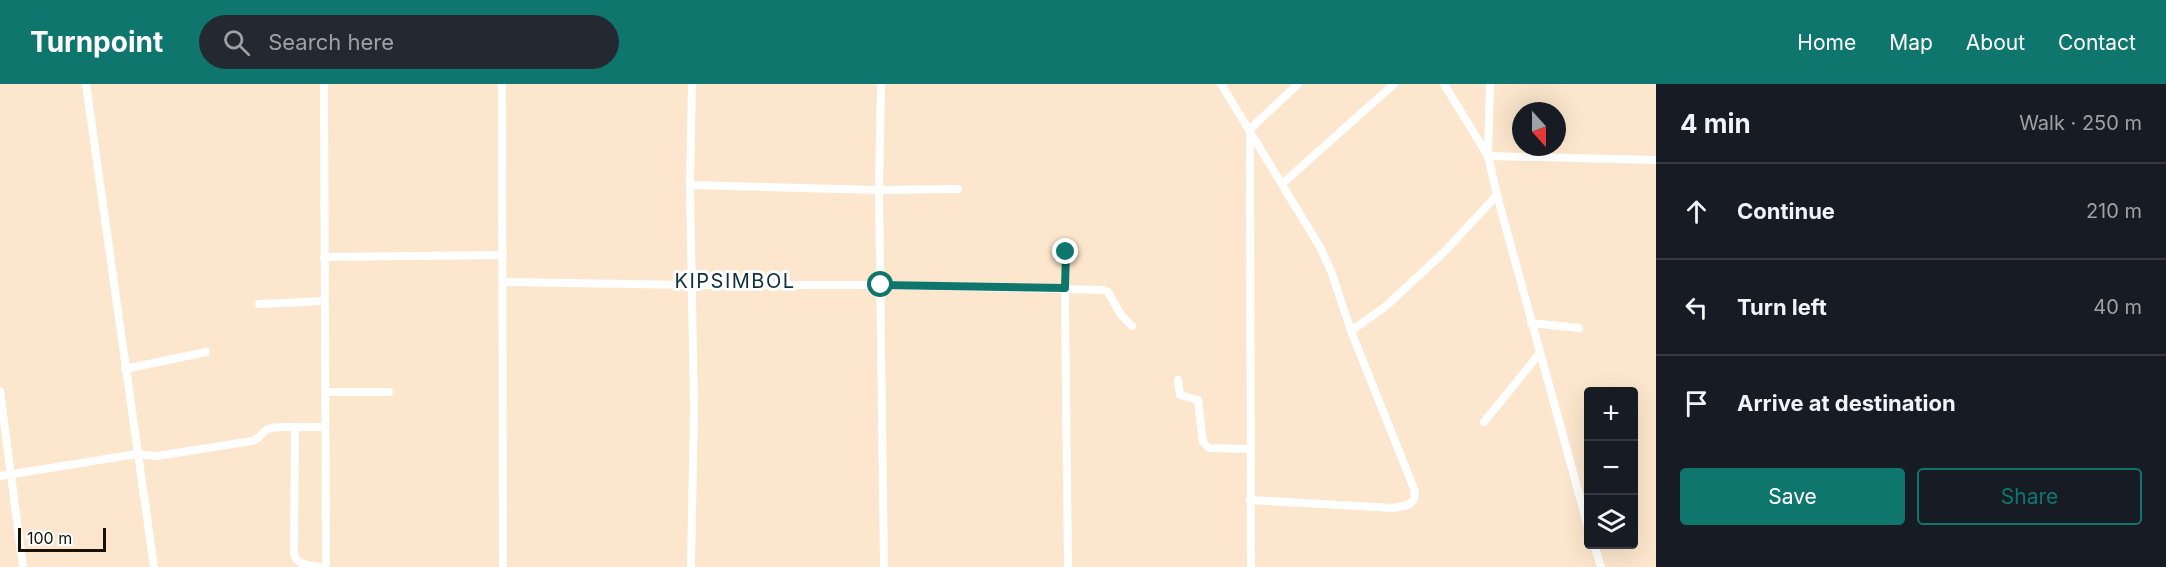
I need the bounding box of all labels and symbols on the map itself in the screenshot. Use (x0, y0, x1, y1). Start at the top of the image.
north arrow (1512, 102, 1566, 156)
route end (1052, 238, 1078, 264)
district label: KIPSIMBOL (674, 269, 796, 293)
route start (867, 271, 893, 297)
scale bar (18, 525, 106, 552)

